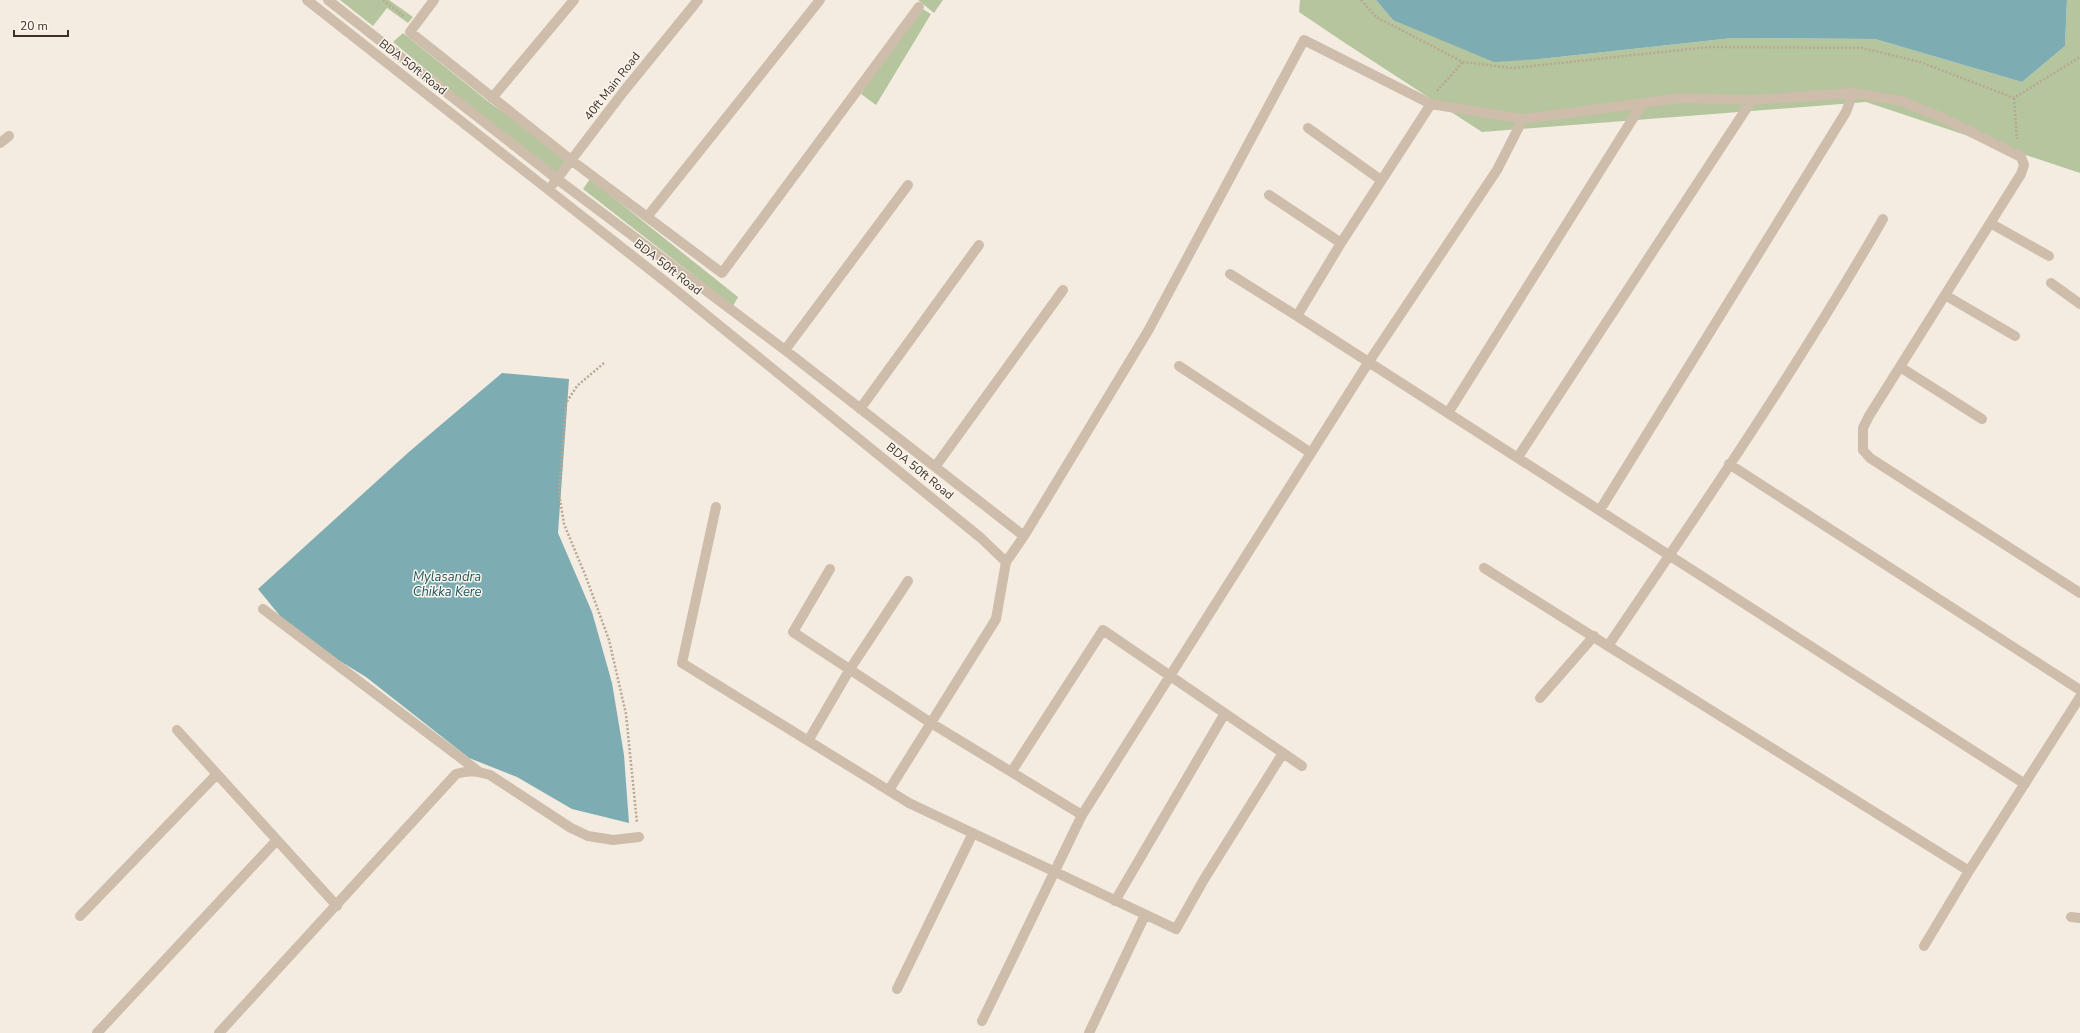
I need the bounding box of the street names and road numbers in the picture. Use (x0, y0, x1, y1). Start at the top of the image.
street label: BDA 50ft Road (376, 35, 450, 99)
street label: 40ft Main Road (580, 49, 644, 123)
street label: BDA 50ft Road (631, 235, 705, 299)
street label: BDA 50ft Road (883, 439, 957, 503)

